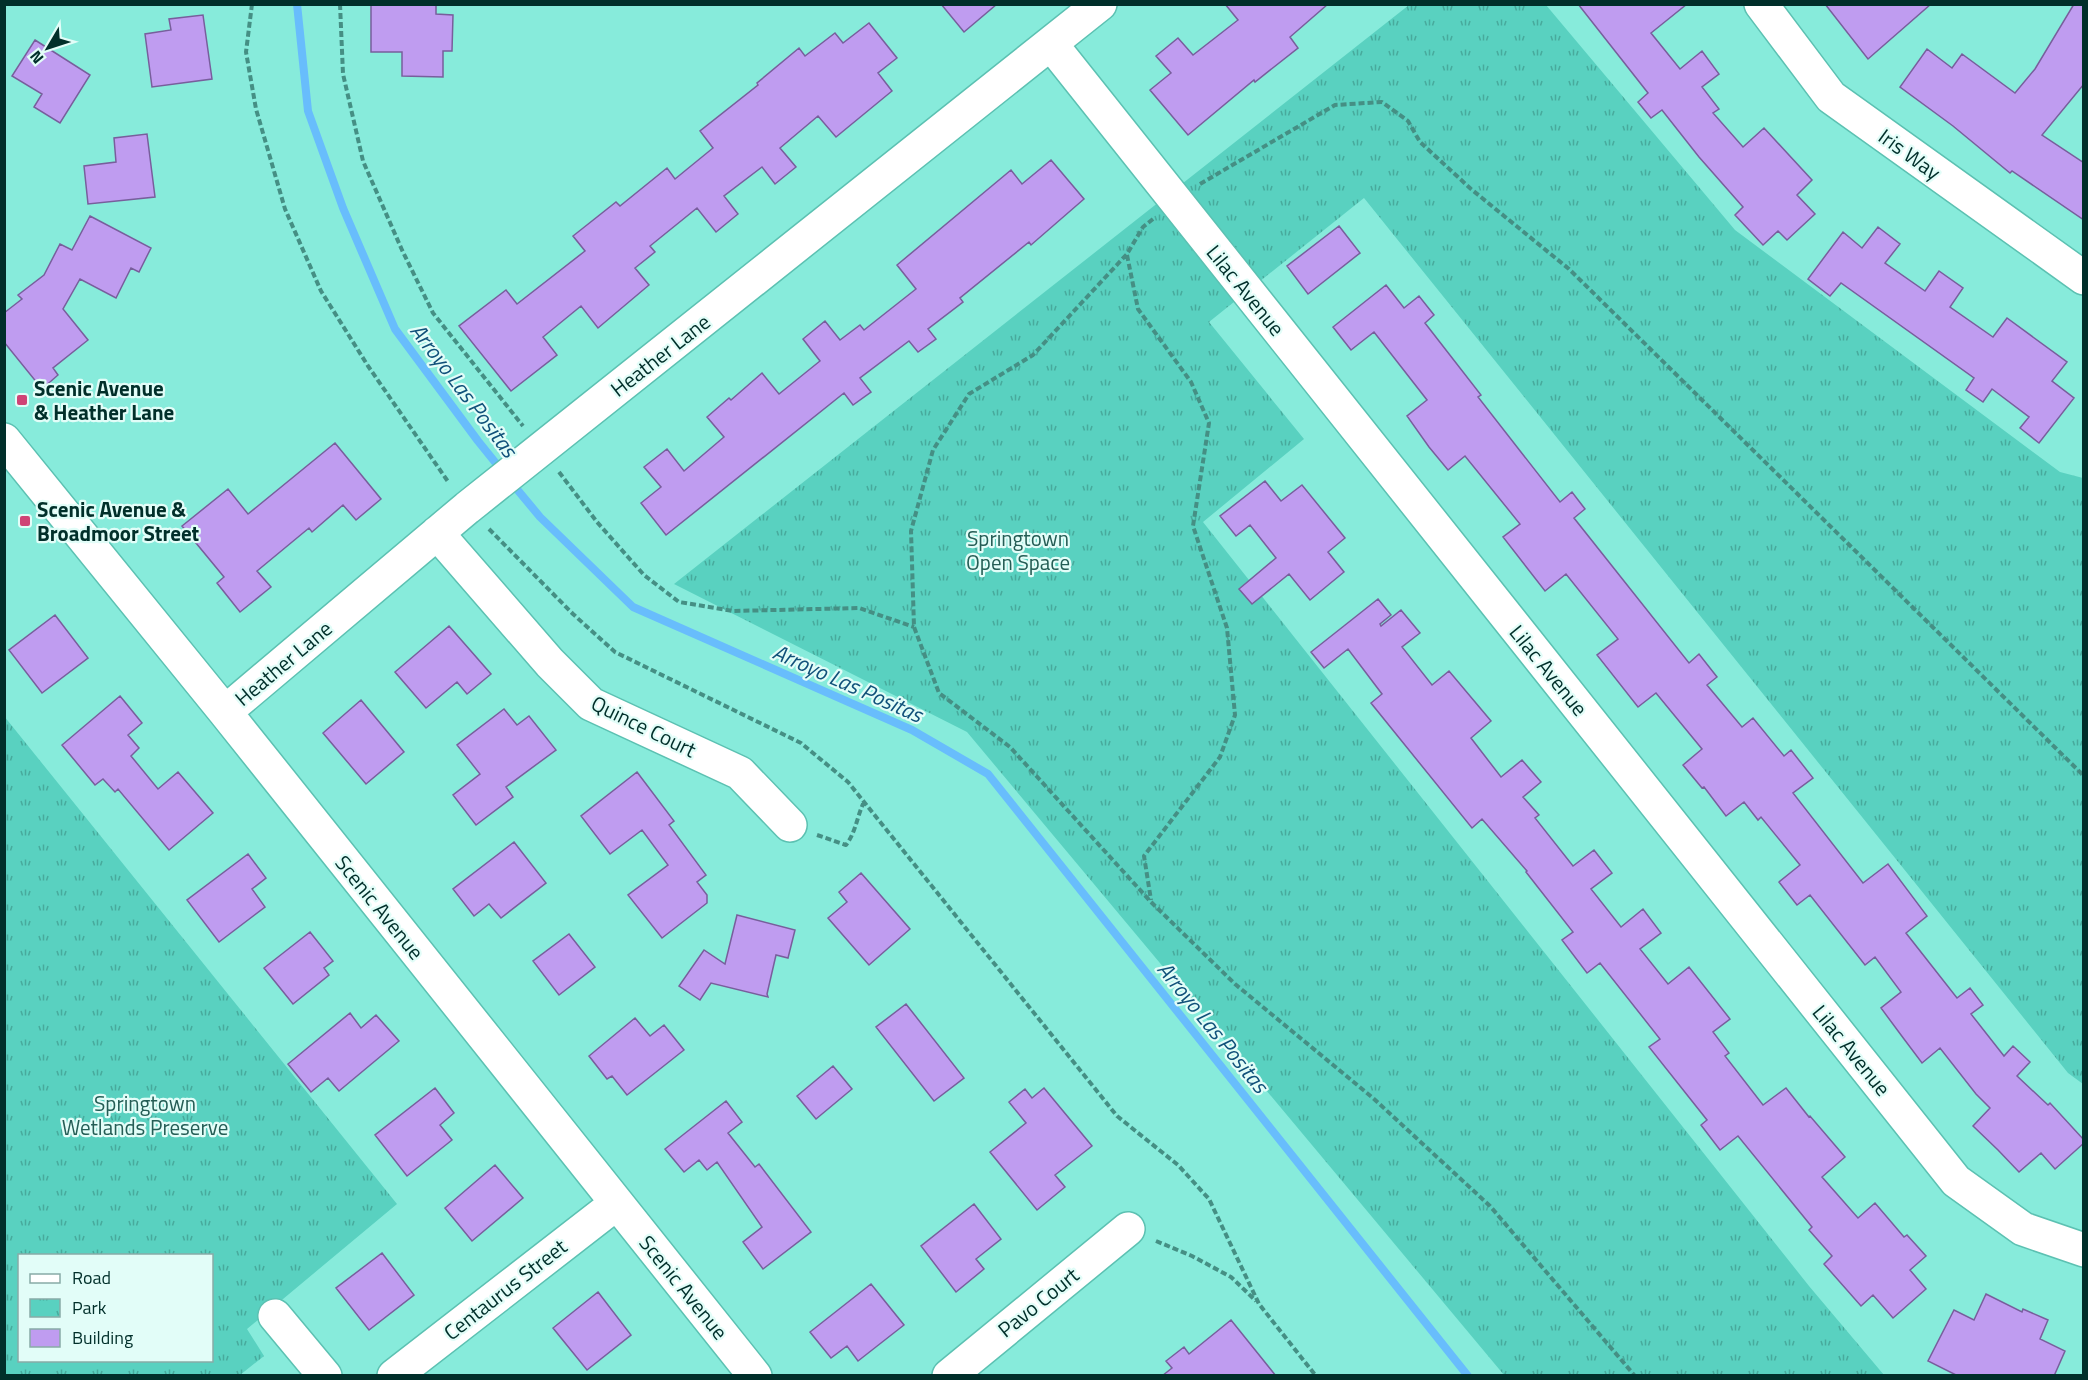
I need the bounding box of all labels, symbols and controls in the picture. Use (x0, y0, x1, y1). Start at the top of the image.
north arrow (18, 18, 78, 78)
text: N (24, 46, 49, 69)
street label: Iris Way (1872, 120, 1948, 188)
street label: Lilac Avenue (1199, 237, 1293, 343)
street label: Heather Lane (603, 306, 717, 404)
water label: Arroyo Las Positas (402, 316, 527, 466)
place label: Scenic Avenue & Heather Lane (34, 372, 174, 428)
marker: Scenic Avenue & Heather Lane (15, 393, 29, 407)
place label: Scenic Avenue & Broadmoor Street (37, 493, 200, 549)
marker: Scenic Avenue & Broadmoor Street (18, 514, 32, 528)
park label: Springtown Open Space (966, 522, 1070, 578)
street label: Heather Lane (227, 613, 339, 713)
street label: Lilac Avenue (1502, 617, 1596, 723)
water label: Arroyo Las Positas (768, 635, 930, 732)
street label: Quince Court (586, 687, 702, 765)
street label: Scenic Avenue (328, 848, 432, 966)
water label: Arroyo Las Positas (1149, 954, 1278, 1101)
street label: Lilac Avenue (1805, 997, 1899, 1103)
park label: Springtown Wetlands Preserve (62, 1087, 228, 1143)
street label: Scenic Avenue (632, 1228, 736, 1346)
street label: Centaurus Street (436, 1230, 574, 1347)
legend (18, 1254, 213, 1362)
street label: Pavo Court (990, 1259, 1086, 1345)
text: Road (72, 1264, 111, 1291)
text: Park (72, 1294, 107, 1321)
text: Building (72, 1324, 133, 1351)

